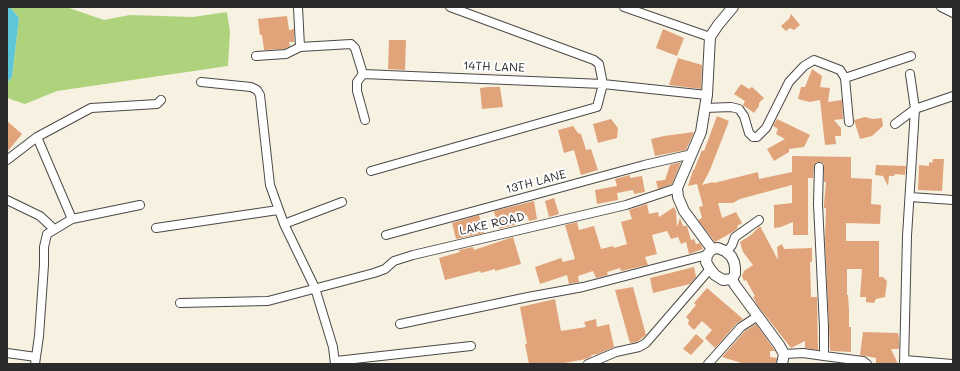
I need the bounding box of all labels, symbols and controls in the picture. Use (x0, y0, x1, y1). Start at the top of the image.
street label: 14TH LANE (463, 59, 525, 75)
street label: 13TH LANE (504, 167, 568, 197)
street label: LAKE ROAD (458, 210, 526, 238)

